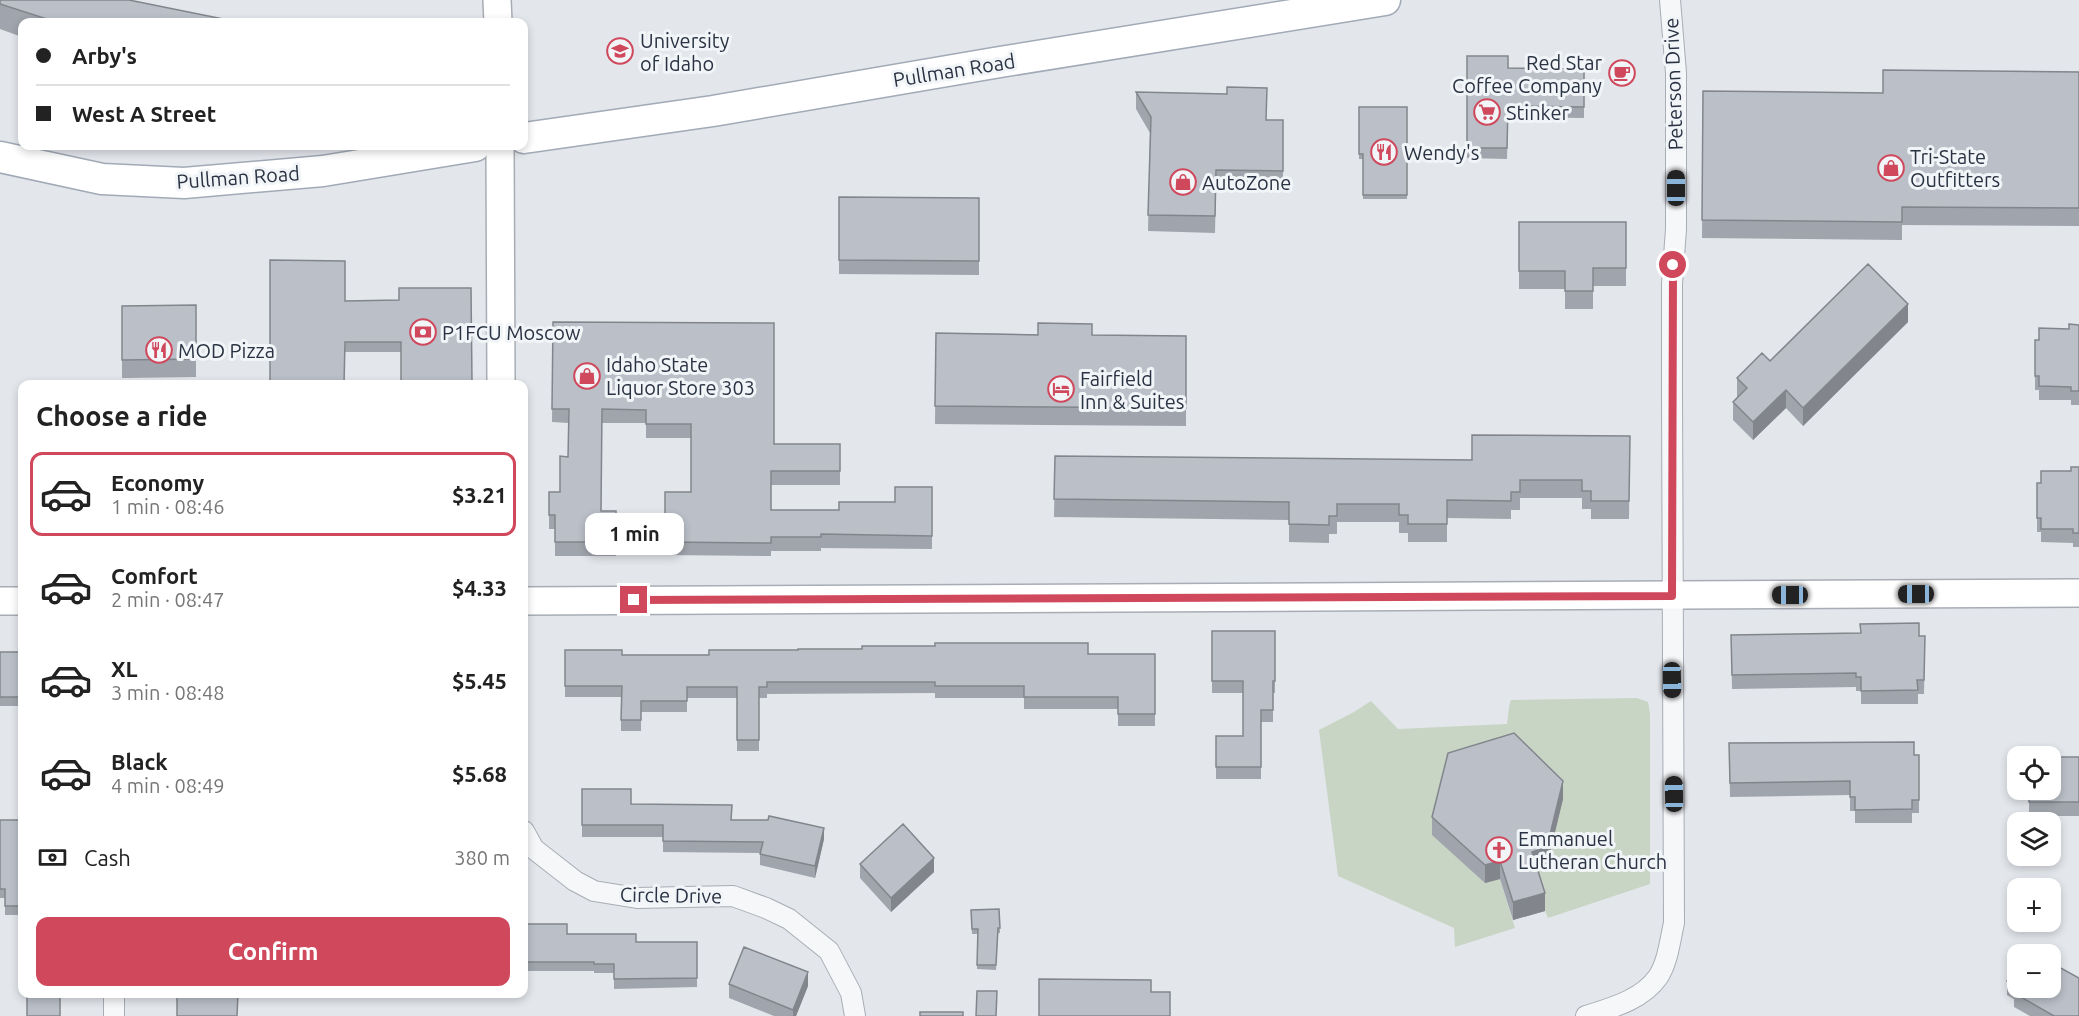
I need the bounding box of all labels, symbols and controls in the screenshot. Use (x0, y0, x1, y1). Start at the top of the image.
street label: Peterson Drive (1659, 17, 1687, 151)
place label: University of Idaho (640, 29, 730, 75)
school or university icon: University of Idaho (605, 36, 635, 66)
text: Arby's (72, 43, 137, 68)
street label: Pullman Road (891, 49, 1017, 91)
place label: Red Star Coffee Company (1452, 51, 1602, 97)
cafe icon: Red Star Coffee Company (1607, 58, 1637, 88)
supermarket icon: Stinker (1472, 97, 1502, 127)
text: West A Street (72, 101, 216, 126)
place label: Stinker (1506, 101, 1569, 124)
restaurant icon: Wendy's (1369, 137, 1399, 167)
place label: Wendy's (1404, 141, 1480, 164)
place label: Tri-State Outfitters (1910, 145, 2000, 191)
shop icon: Tri-State Outfitters (1876, 153, 1906, 183)
street label: Pullman Road (176, 161, 300, 193)
shop icon: AutoZone (1168, 167, 1198, 197)
car (1667, 170, 1685, 206)
place label: AutoZone (1202, 171, 1291, 194)
route start (1659, 251, 1686, 278)
bank icon: P1FCU Moscow (408, 317, 438, 347)
place label: P1FCU Moscow (442, 321, 581, 344)
restaurant icon: MOD Pizza (144, 335, 174, 365)
place label: MOD Pizza (178, 339, 275, 362)
place label: Idaho State Liquor Store 303 (606, 353, 755, 399)
shop icon: Idaho State Liquor Store 303 (572, 361, 602, 391)
place label: Fairfield Inn & Suites (1080, 367, 1185, 413)
hotel icon: Fairfield Inn & Suites (1046, 374, 1076, 404)
text: Choose a ride (36, 401, 208, 431)
icon: car (39, 467, 93, 521)
text: Economy (111, 470, 204, 495)
text: $3.21 (452, 482, 507, 507)
text: 1 min · 08:46 (111, 495, 225, 518)
callout: 1 min (584, 513, 684, 555)
text: 1 min (609, 522, 660, 545)
icon: car (39, 560, 93, 614)
text: Comfort (111, 563, 198, 588)
text: $4.33 (452, 575, 507, 600)
car (1898, 585, 1934, 603)
route end (620, 586, 647, 613)
car (1772, 586, 1808, 604)
text: 2 min · 08:47 (111, 588, 225, 611)
icon: car (39, 653, 93, 707)
text: XL (111, 656, 138, 681)
car (1663, 662, 1681, 698)
text: $5.45 (452, 668, 507, 693)
text: 3 min · 08:48 (111, 681, 225, 704)
icon: car (39, 746, 93, 800)
map controls (2007, 746, 2061, 998)
button: locate (2007, 746, 2061, 800)
text: Black (111, 749, 168, 774)
text: $5.68 (452, 761, 507, 786)
text: 4 min · 08:49 (111, 774, 225, 797)
car (1665, 776, 1683, 812)
button: layers (2007, 812, 2061, 866)
place label: Emmanuel Lutheran Church (1518, 827, 1667, 873)
church icon: Emmanuel Lutheran Church (1484, 835, 1514, 865)
icon: cash (36, 841, 69, 874)
text: Cash (84, 845, 131, 870)
text: 380 m (454, 846, 510, 869)
button: + (2007, 878, 2061, 932)
street label: Circle Drive (620, 883, 722, 907)
button: Confirm (36, 917, 510, 986)
button: − (2007, 944, 2061, 998)

